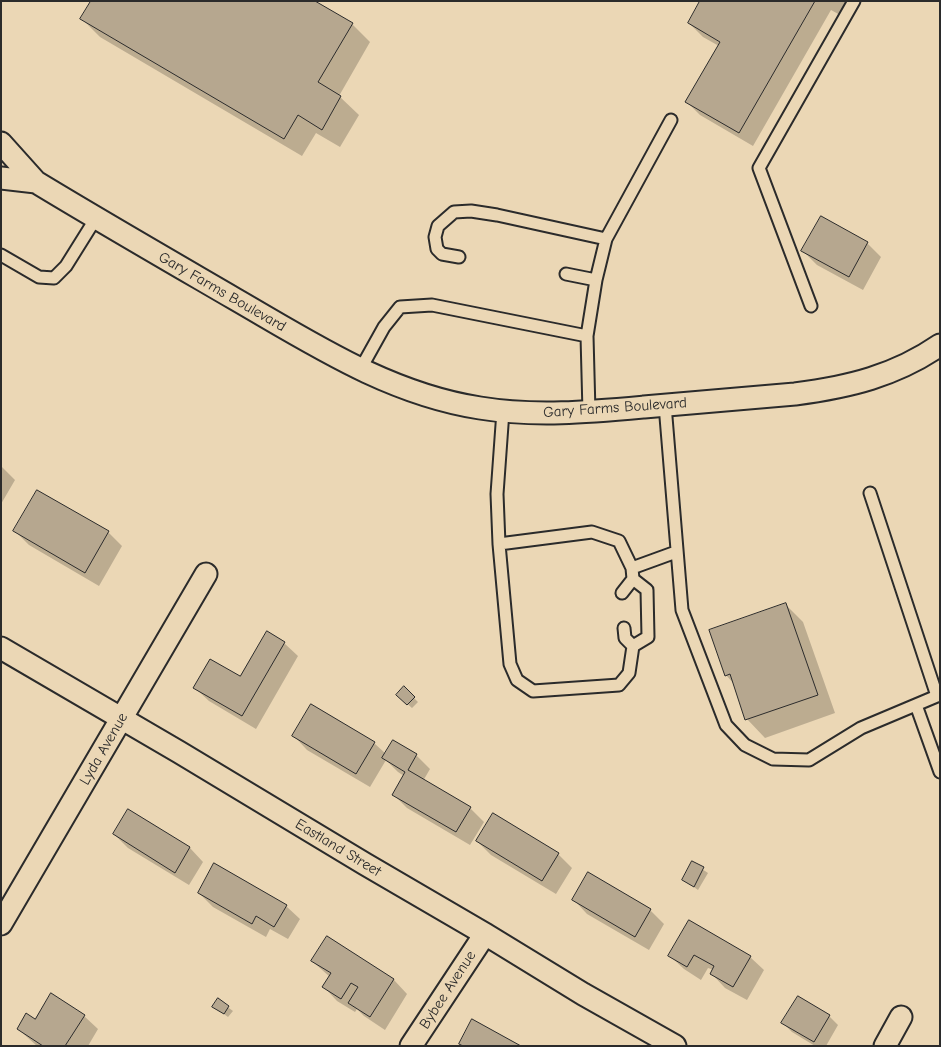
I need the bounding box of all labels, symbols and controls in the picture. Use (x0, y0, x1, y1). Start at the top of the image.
street label: Gary Farms Boulevard (155, 248, 289, 336)
street label: Gary Farms Boulevard (542, 394, 688, 422)
street label: Lyda Avenue (76, 710, 132, 788)
street label: Eastland Street (292, 815, 384, 881)
street label: Bybee Avenue (416, 947, 480, 1033)

